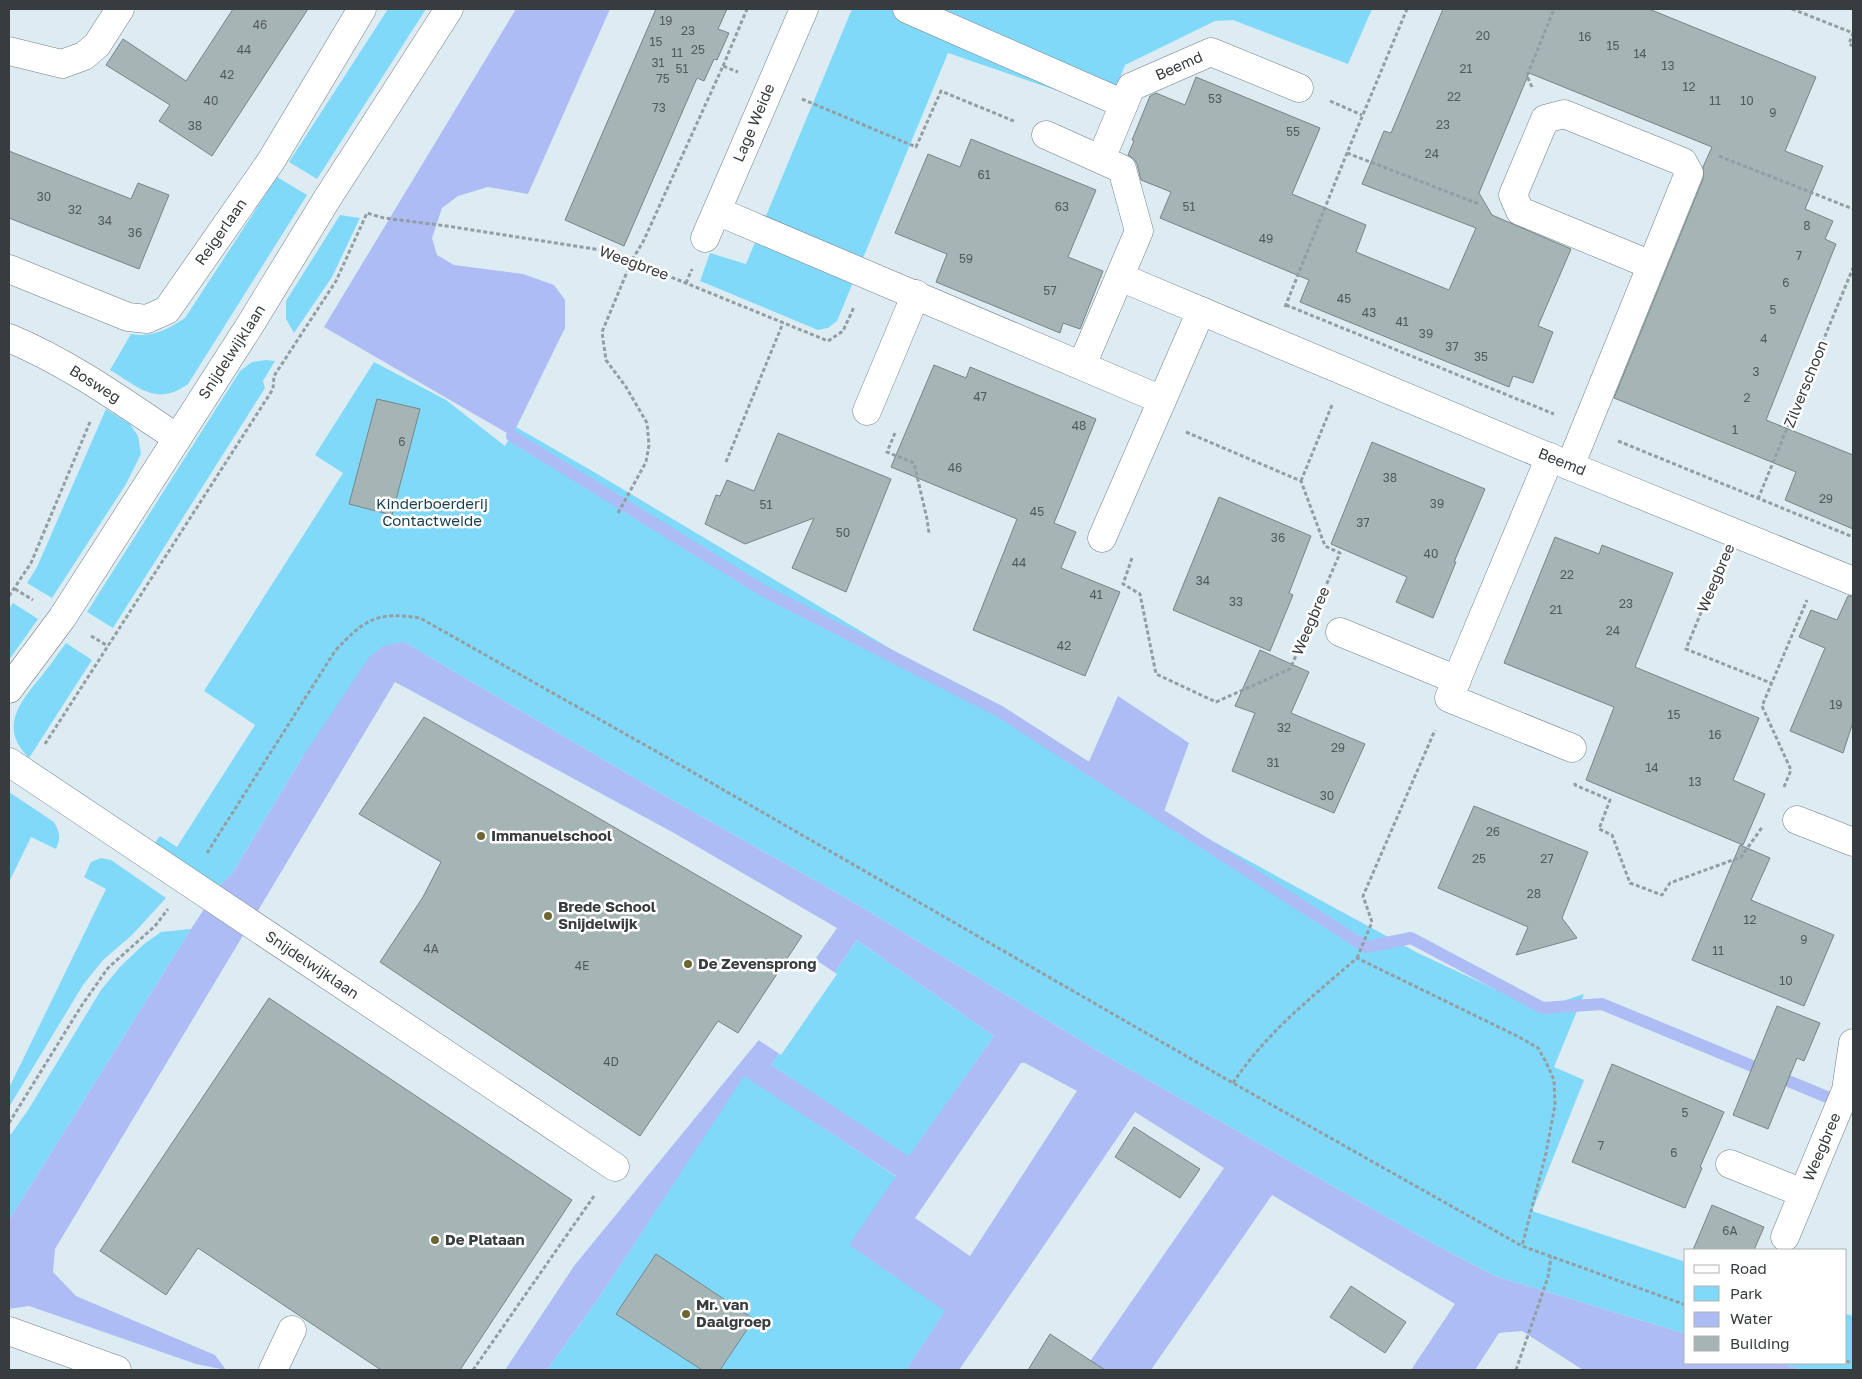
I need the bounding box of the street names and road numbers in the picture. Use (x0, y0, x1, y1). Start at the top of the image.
street label: Beemd (1152, 47, 1205, 83)
street label: Lage Weide (729, 80, 778, 164)
street label: Reigerlaan (191, 195, 250, 268)
street label: Weegbree (597, 241, 672, 283)
street label: Snijdelwijklaan (194, 301, 268, 402)
street label: Zilverschoon (1779, 337, 1831, 430)
street label: Bosweg (67, 360, 124, 406)
street label: Beemd (1536, 443, 1589, 479)
street label: Weegbree (1693, 540, 1738, 615)
street label: Weegbree (1288, 583, 1333, 658)
street label: Snijdelwijklaan (262, 926, 363, 1002)
street label: Weegbree (1799, 1109, 1844, 1184)

